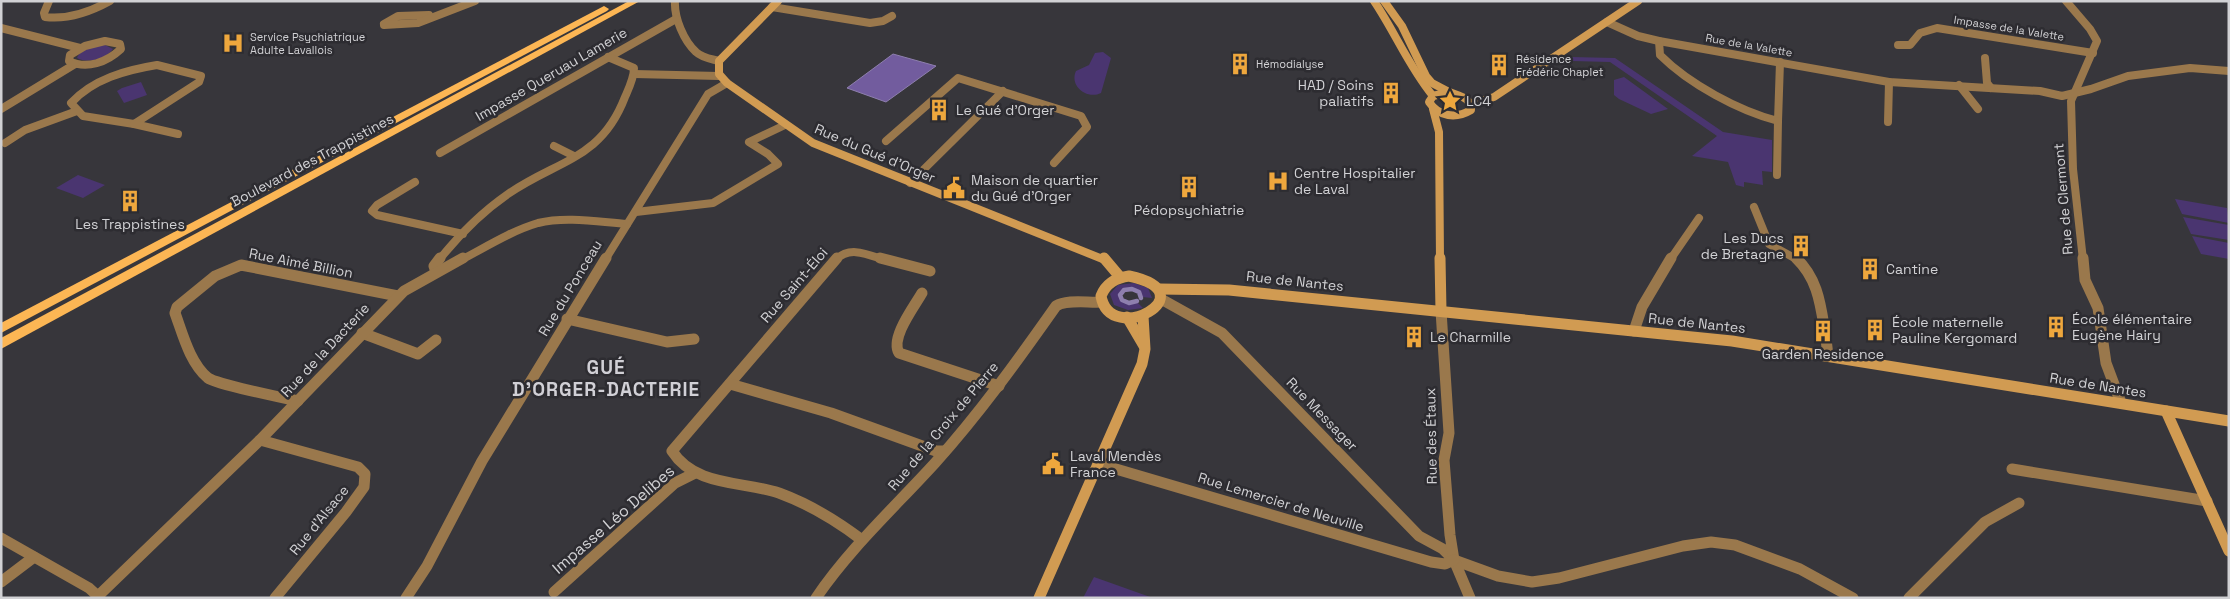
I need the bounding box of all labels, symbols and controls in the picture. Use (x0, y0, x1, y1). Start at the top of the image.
street label: Impasse de la Valette (1953, 12, 2065, 44)
street label: Impasse Queruau Lamerie (472, 23, 630, 125)
hospital icon: Service Psychiatrique Adulte Lavallois (220, 30, 246, 56)
place label: Service Psychiatrique Adulte Lavallois (250, 30, 365, 57)
street label: Rue de la Valette (1704, 30, 1794, 60)
building icon: Hémodialyse (1227, 51, 1253, 77)
building icon: Résidence Frédéric Chaplet (1486, 52, 1512, 78)
place label: Résidence Frédéric Chaplet (1516, 52, 1604, 79)
place label: Hémodialyse (1256, 57, 1324, 71)
place label: HAD / Soins paliatifs (1298, 76, 1374, 110)
building icon: HAD / Soins paliatifs (1378, 80, 1404, 106)
place icon: LC4 (1437, 88, 1463, 114)
place label: LC4 (1466, 92, 1491, 110)
building icon: Le Gué d'Orger (926, 97, 952, 123)
place label: Le Gué d'Orger (956, 101, 1055, 119)
street label: Boulevard des Trappistines (227, 109, 397, 211)
street label: Rue du Gué d'Orger (812, 119, 938, 187)
street label: Rue de Clermont (2049, 143, 2077, 255)
place label: Centre Hospitalier de Laval (1294, 164, 1416, 198)
hospital icon: Centre Hospitalier de Laval (1265, 168, 1291, 194)
place label: Maison de quartier du Gué d'Orger (971, 171, 1098, 205)
building icon: Pédopsychiatrie (1176, 174, 1202, 200)
public building icon: Maison de quartier du Gué d'Orger (941, 175, 967, 201)
building icon: Les Trappistines (117, 188, 143, 214)
place label: Pédopsychiatrie (1134, 201, 1244, 219)
place label: Les Trappistines (75, 215, 185, 233)
place label: Les Ducs de Bretagne (1701, 229, 1784, 263)
building icon: Les Ducs de Bretagne (1788, 233, 1814, 259)
street label: Rue du Ponceau (534, 237, 606, 339)
street label: Rue Aimé Billion (248, 244, 354, 282)
street label: Rue Saint-Éloi (756, 244, 832, 326)
building icon: Cantine (1857, 256, 1883, 282)
place label: Cantine (1886, 260, 1938, 278)
street label: Rue de Nantes (1245, 267, 1345, 295)
street label: Rue de la Dacterie (277, 299, 373, 401)
street label: Rue de Nantes (1647, 309, 1747, 337)
place label: École élémentaire Eugène Hairy (2072, 310, 2192, 344)
place label: École maternelle Pauline Kergomard (1892, 313, 2017, 347)
building icon: École élémentaire Eugène Hairy (2043, 314, 2069, 340)
building icon: École maternelle Pauline Kergomard (1862, 317, 1888, 343)
building icon: Garden Residence (1810, 318, 1836, 344)
building icon: Le Charmille (1401, 324, 1427, 350)
place label: Le Charmille (1430, 328, 1511, 346)
place label: Garden Residence (1762, 345, 1884, 363)
district label: GUÉ D'ORGER-DACTERIE (512, 355, 700, 402)
street label: Rue de la Croix de Pierre (884, 358, 1002, 494)
street label: Rue de Nantes (2048, 368, 2148, 402)
street label: Rue Messager (1283, 374, 1361, 454)
street label: Rue des Étaux (1421, 388, 1441, 484)
place label: Laval Mendès France (1070, 447, 1161, 481)
public building icon: Laval Mendès France (1040, 451, 1066, 477)
street label: Impasse Léo Delibes (548, 460, 679, 578)
street label: Rue Lemercier de Neuville (1196, 468, 1366, 536)
street label: Rue d'Alsace (285, 481, 353, 559)

